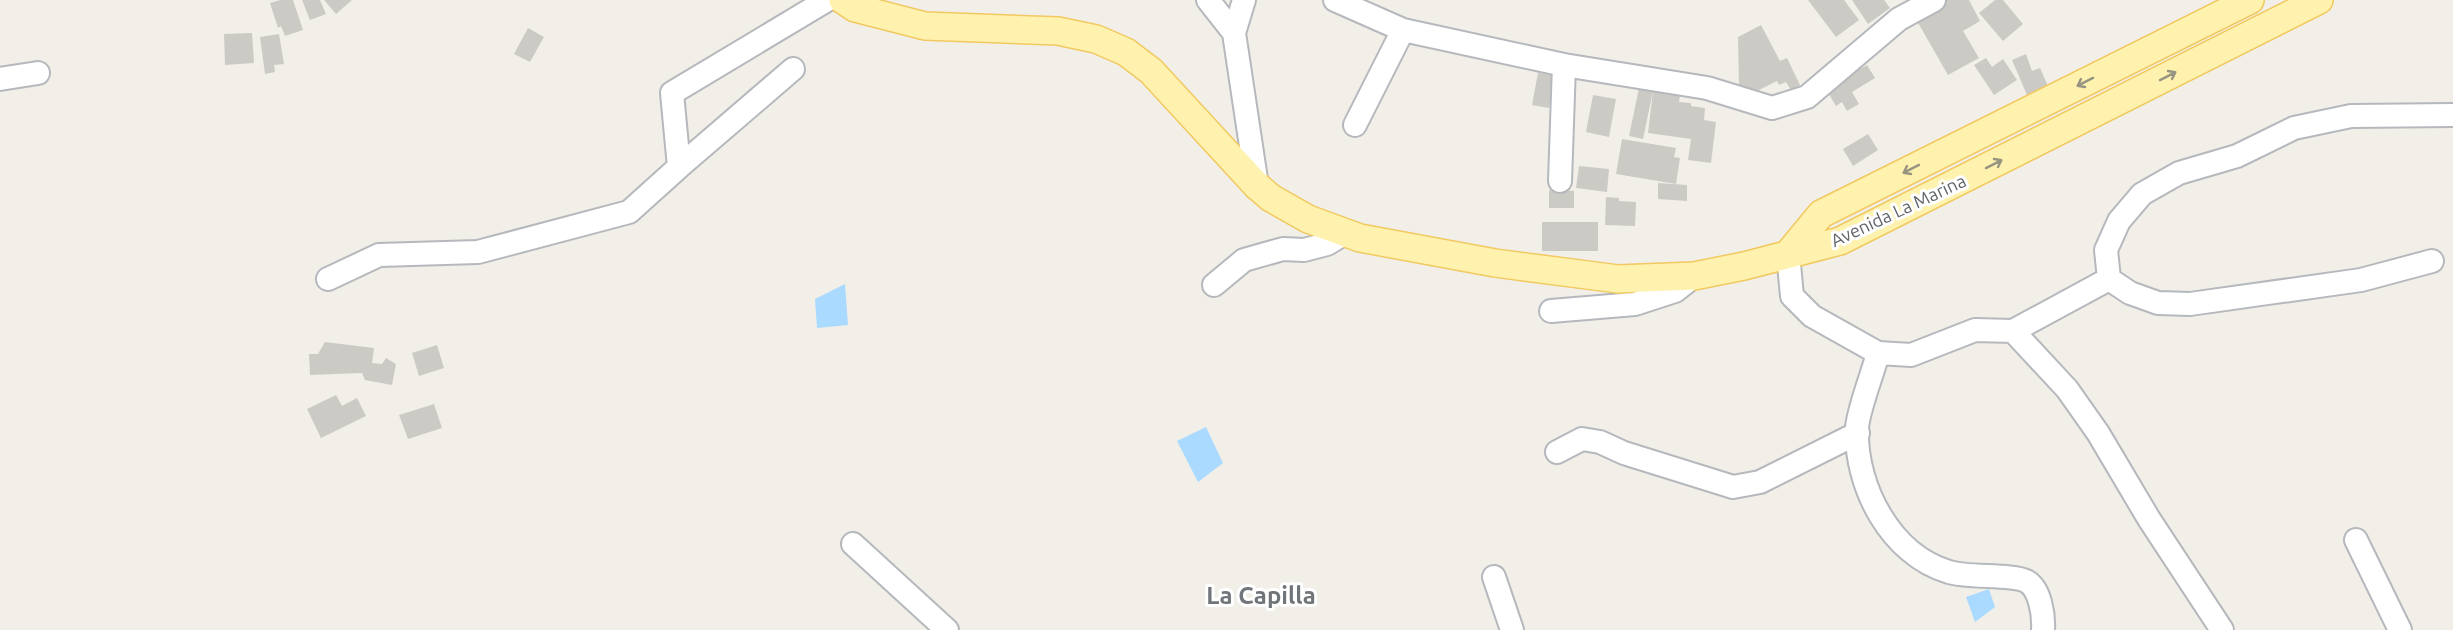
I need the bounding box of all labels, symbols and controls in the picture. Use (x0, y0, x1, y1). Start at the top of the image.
one-way arrow (2159, 70, 2177, 81)
one-way arrow (2076, 77, 2094, 88)
one-way arrow (1985, 157, 2003, 169)
one-way arrow (1902, 164, 1920, 176)
street label: Avenida La Marina (1827, 170, 1969, 250)
district label: La Capilla (1206, 582, 1316, 609)

